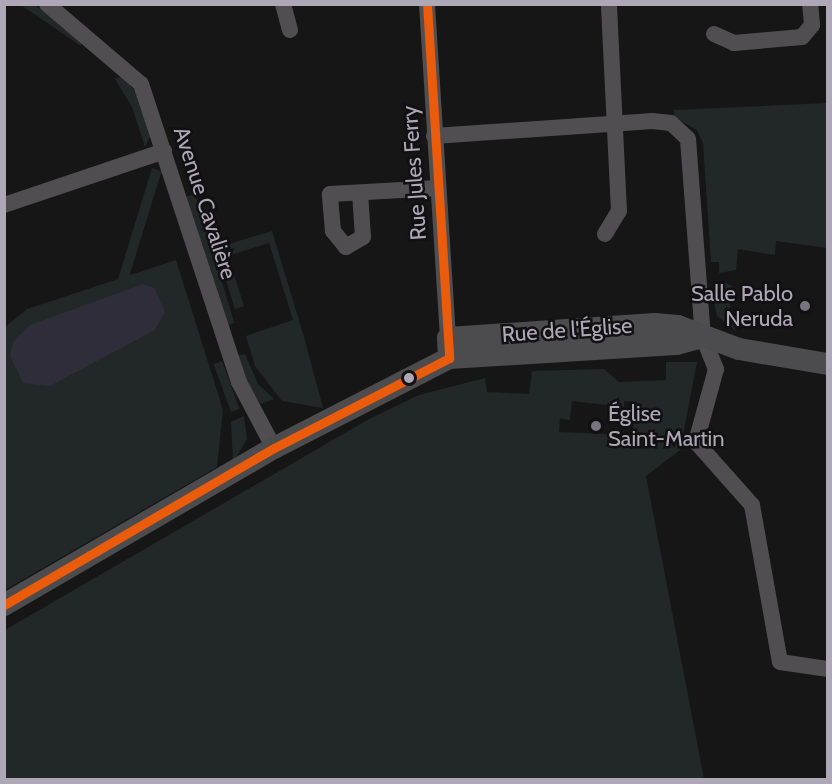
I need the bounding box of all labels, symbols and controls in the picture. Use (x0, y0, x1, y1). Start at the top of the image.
street label: Rue Jules Ferry (396, 105, 432, 241)
street label: Avenue Cavalière (168, 123, 242, 283)
place label: Salle Pablo Neruda (691, 280, 793, 332)
marker: Salle Pablo Neruda (798, 299, 812, 313)
street label: Rue de l'Église (501, 312, 633, 348)
unlabelled marker (403, 372, 415, 384)
place label: Église Saint-Martin (608, 400, 725, 452)
marker: Église Saint-Martin (589, 419, 603, 433)

